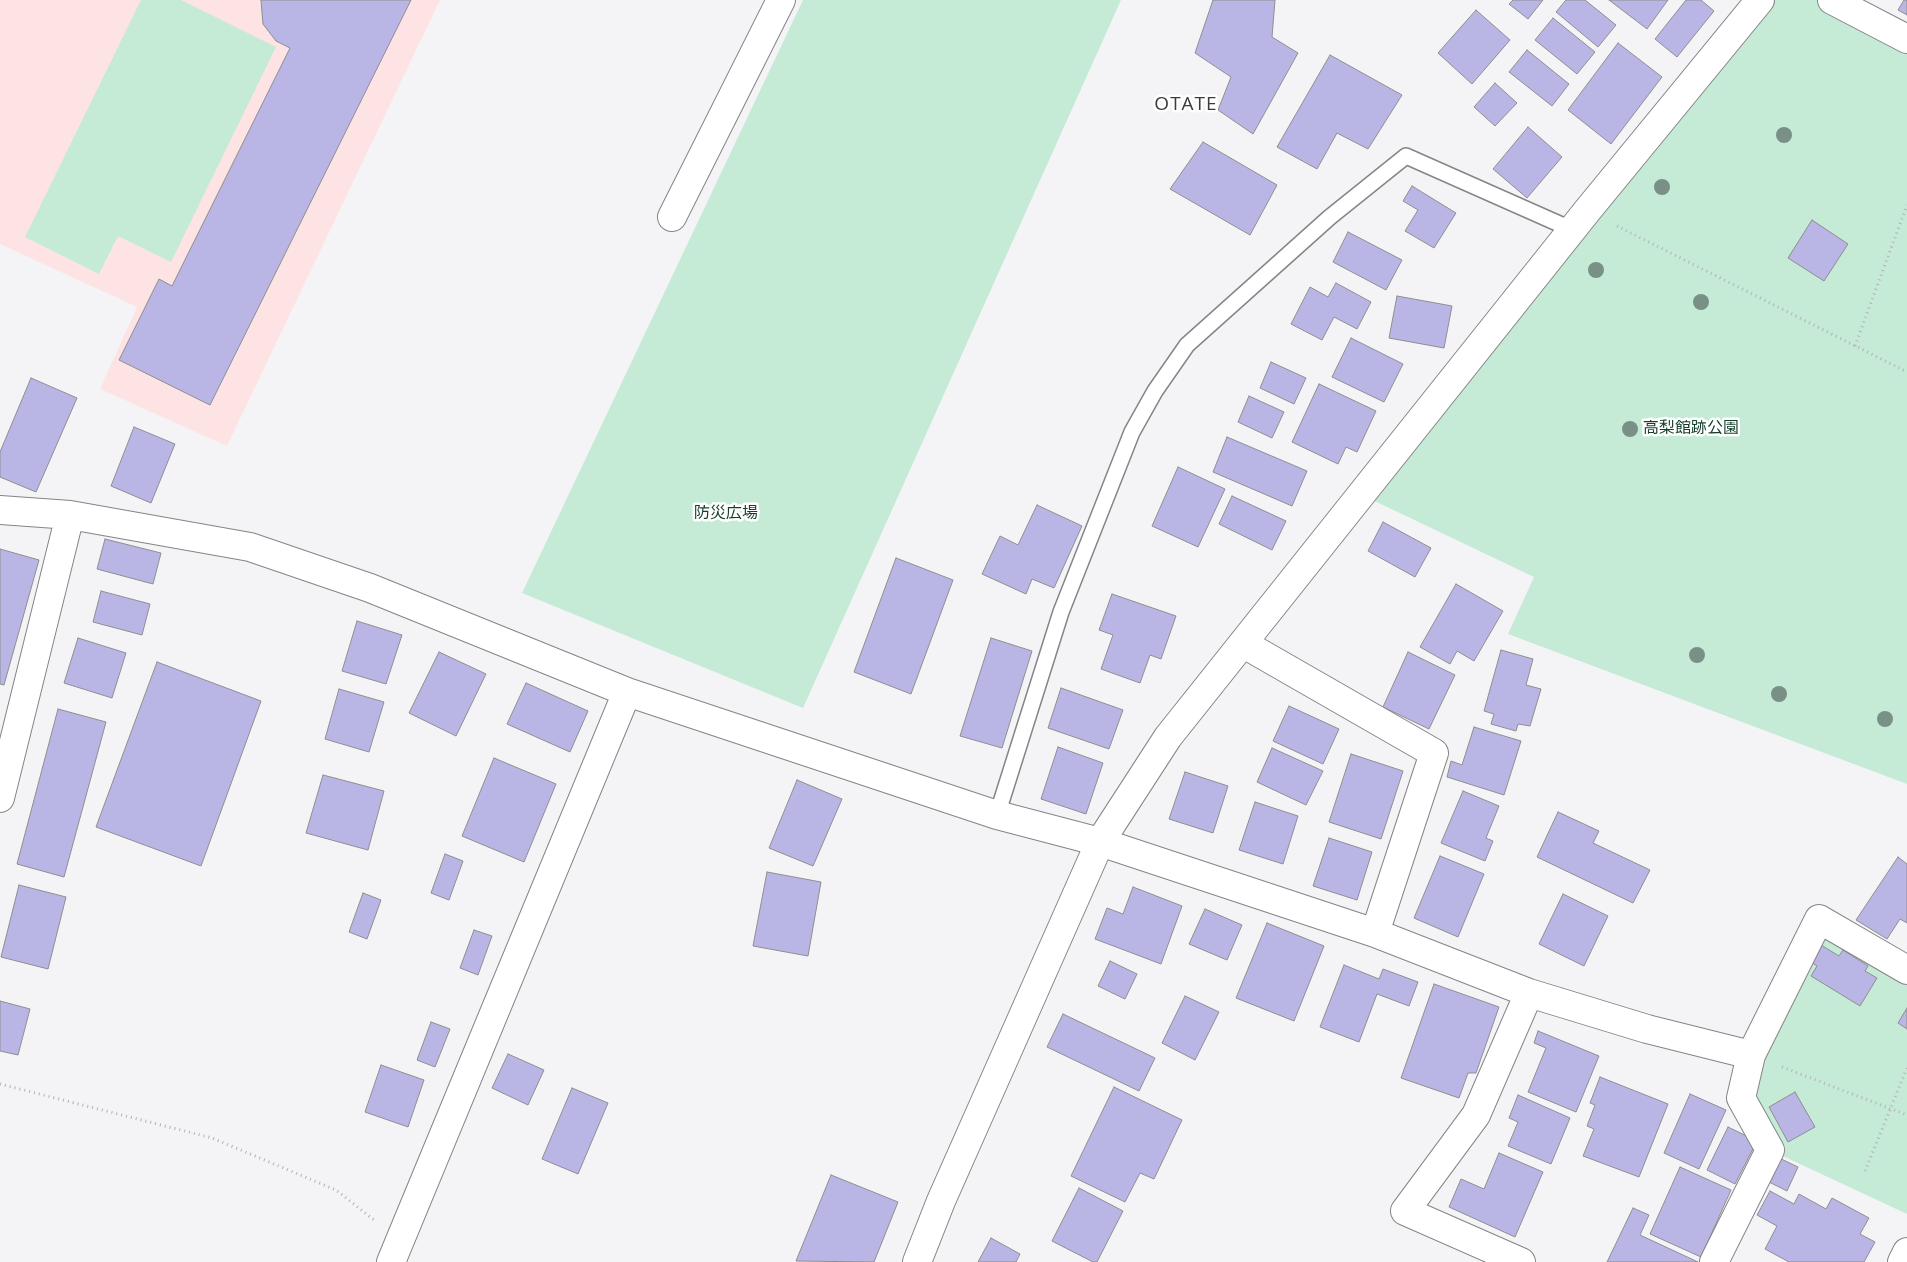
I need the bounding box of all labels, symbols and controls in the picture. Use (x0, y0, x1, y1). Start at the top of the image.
district label: OTATE (1154, 94, 1218, 116)
park label: 高梨館跡公園 (1643, 418, 1739, 438)
park label: 防災広場 (694, 503, 758, 523)

